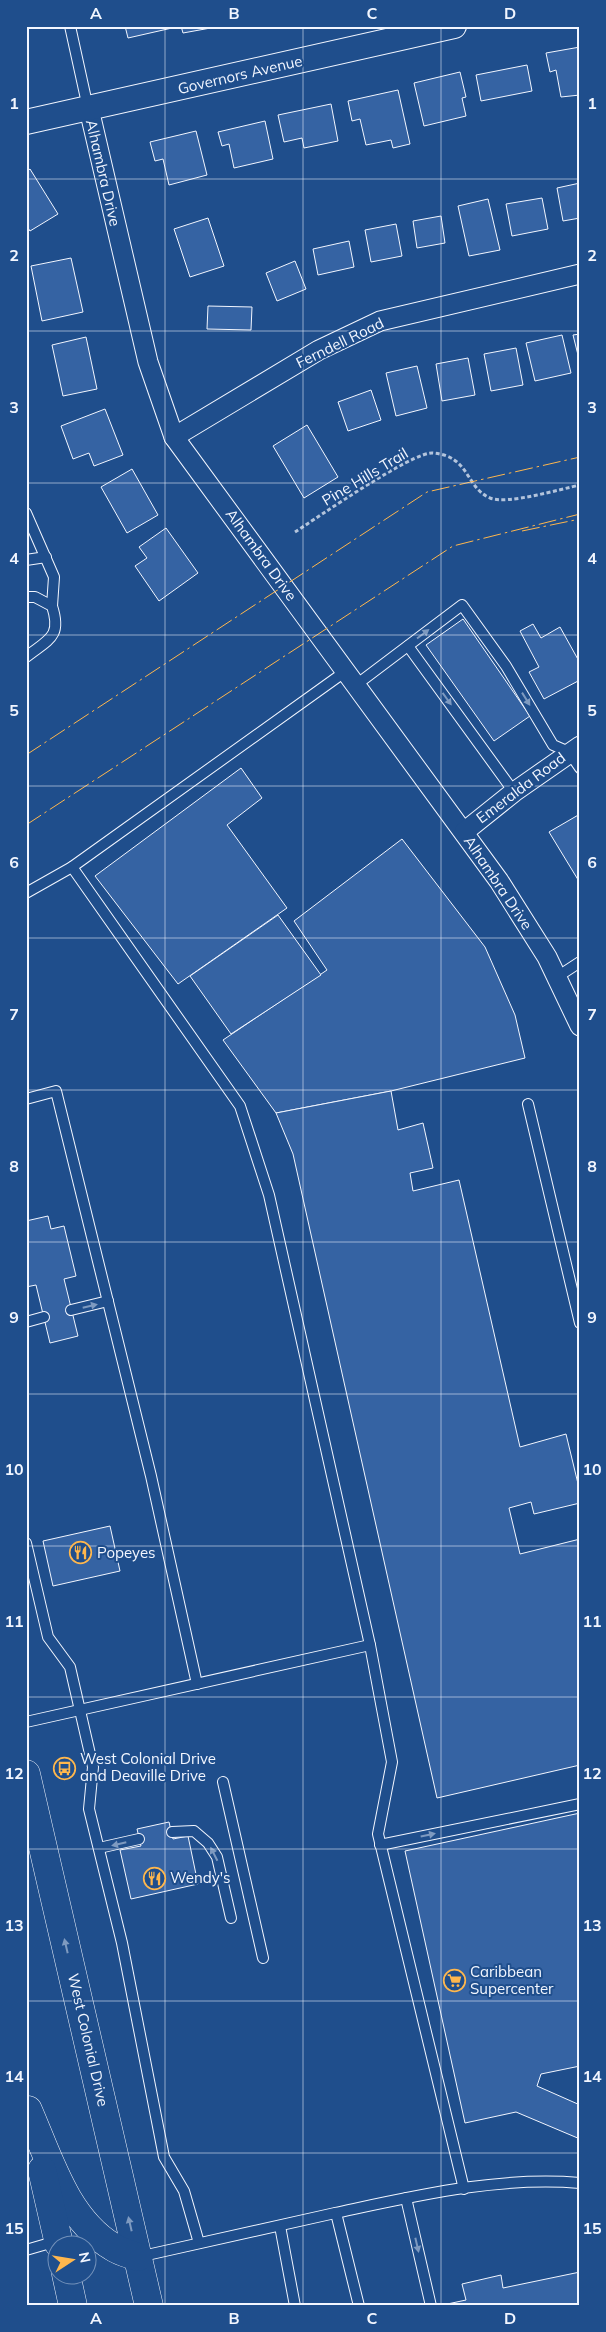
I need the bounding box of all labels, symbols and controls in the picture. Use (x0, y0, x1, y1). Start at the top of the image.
text: A (90, 3, 102, 23)
text: B (228, 3, 240, 23)
text: C (367, 3, 378, 23)
text: D (504, 3, 516, 23)
street label: Governors Avenue (176, 51, 304, 98)
text: 1 (9, 93, 19, 113)
text: 1 (587, 93, 597, 113)
street label: Alhambra Drive (82, 118, 125, 228)
text: 2 (9, 245, 19, 265)
text: 2 (587, 245, 597, 265)
street label: Ferndell Road (293, 313, 387, 372)
text: 3 (9, 397, 19, 417)
text: 3 (587, 397, 597, 417)
street label: Pine Hills Trail (318, 443, 411, 510)
street label: Alhambra Drive (222, 505, 301, 604)
text: 4 (9, 548, 19, 568)
text: 4 (587, 548, 597, 568)
one-way arrow (416, 629, 429, 640)
one-way arrow (521, 692, 531, 705)
one-way arrow (442, 693, 452, 706)
text: 5 (9, 700, 19, 720)
text: 5 (587, 700, 597, 720)
street label: Emeralda Road (472, 748, 569, 827)
street label: Alhambra Drive (460, 832, 537, 933)
text: 6 (9, 852, 19, 872)
text: 6 (587, 852, 597, 872)
text: 7 (9, 1004, 19, 1024)
text: 7 (587, 1004, 597, 1024)
text: 8 (9, 1156, 19, 1176)
text: 8 (587, 1156, 597, 1176)
one-way arrow (82, 1302, 97, 1310)
text: 9 (9, 1307, 19, 1327)
text: 9 (587, 1307, 597, 1327)
text: 10 (4, 1459, 24, 1479)
text: 10 (582, 1459, 602, 1479)
restaurant icon: Popeyes (69, 1541, 93, 1565)
place label: Popeyes (97, 1543, 156, 1562)
text: 11 (4, 1611, 24, 1631)
text: 11 (582, 1611, 602, 1631)
place label: West Colonial Drive and Deaville Drive (80, 1749, 216, 1785)
bus stop icon: West Colonial Drive and Deaville Drive (52, 1756, 76, 1780)
text: 12 (4, 1763, 24, 1783)
text: 12 (582, 1763, 602, 1783)
one-way arrow (421, 1831, 437, 1839)
one-way arrow (112, 1840, 127, 1848)
one-way arrow (210, 1847, 218, 1861)
restaurant icon: Wendy's (142, 1866, 166, 1890)
place label: Wendy's (170, 1868, 230, 1887)
text: 13 (4, 1915, 24, 1935)
text: 13 (582, 1915, 602, 1935)
one-way arrow (62, 1939, 70, 1954)
place label: Caribbean Supercenter (470, 1962, 554, 1998)
supermarket icon: Caribbean Supercenter (442, 1969, 466, 1993)
street label: West Colonial Drive (64, 1971, 113, 2108)
text: 14 (4, 2066, 24, 2086)
text: 14 (582, 2066, 602, 2086)
one-way arrow (126, 2217, 134, 2232)
text: 15 (4, 2218, 24, 2238)
text: 15 (582, 2218, 602, 2238)
north arrow (48, 2234, 98, 2284)
one-way arrow (413, 2238, 421, 2253)
text: N (75, 2250, 95, 2264)
text: A (90, 2308, 102, 2328)
text: B (228, 2308, 240, 2328)
text: C (367, 2308, 378, 2328)
text: D (504, 2308, 516, 2328)

